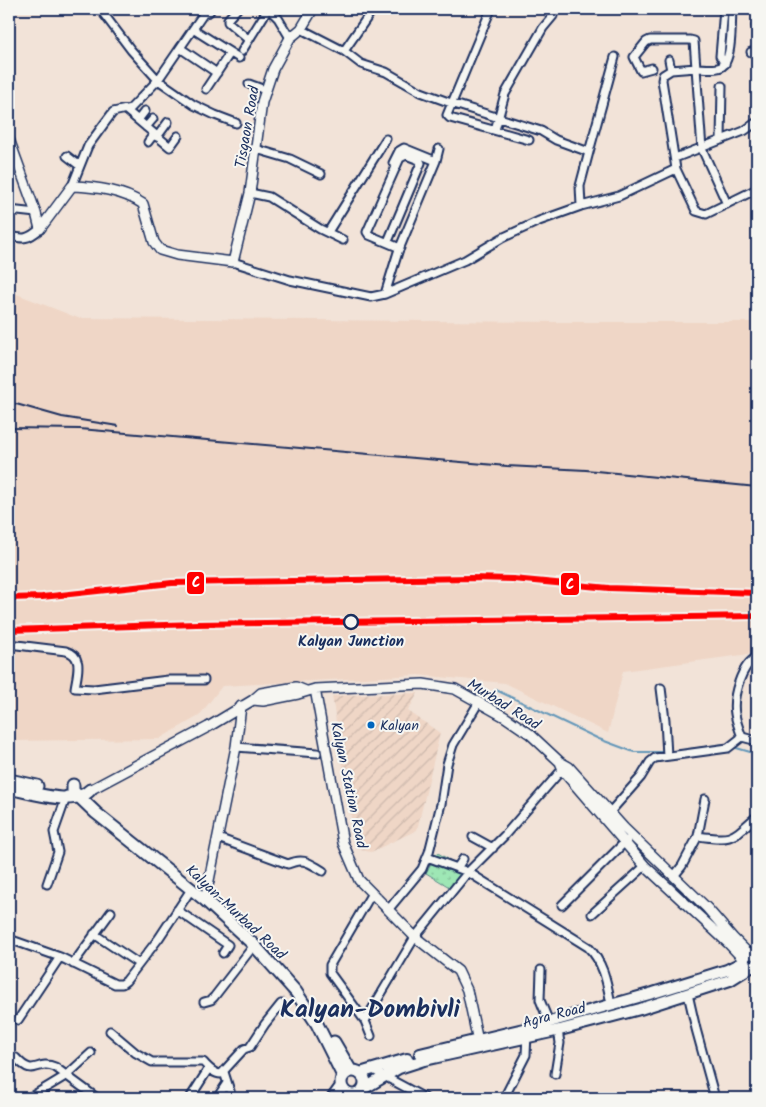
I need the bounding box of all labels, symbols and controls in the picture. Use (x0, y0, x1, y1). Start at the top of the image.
street label: Tisgaon Road (229, 84, 267, 170)
line badge: C (186, 571, 205, 595)
text: C (192, 572, 200, 594)
line badge: C (560, 572, 580, 596)
text: C (566, 574, 574, 596)
marker: Kalyan Junction (343, 614, 359, 630)
place label: Kalyan Junction (298, 630, 404, 654)
street label: Murbad Road (462, 673, 545, 737)
place label: Kalyan (380, 715, 419, 737)
street label: Kalyan Station Road (323, 720, 373, 851)
marker: Kalyan (366, 720, 376, 730)
street label: Kalyan-Murbad Road (179, 859, 292, 967)
district label: Kalyan-Dombivli (280, 990, 461, 1030)
street label: Agra Road (520, 996, 589, 1035)

